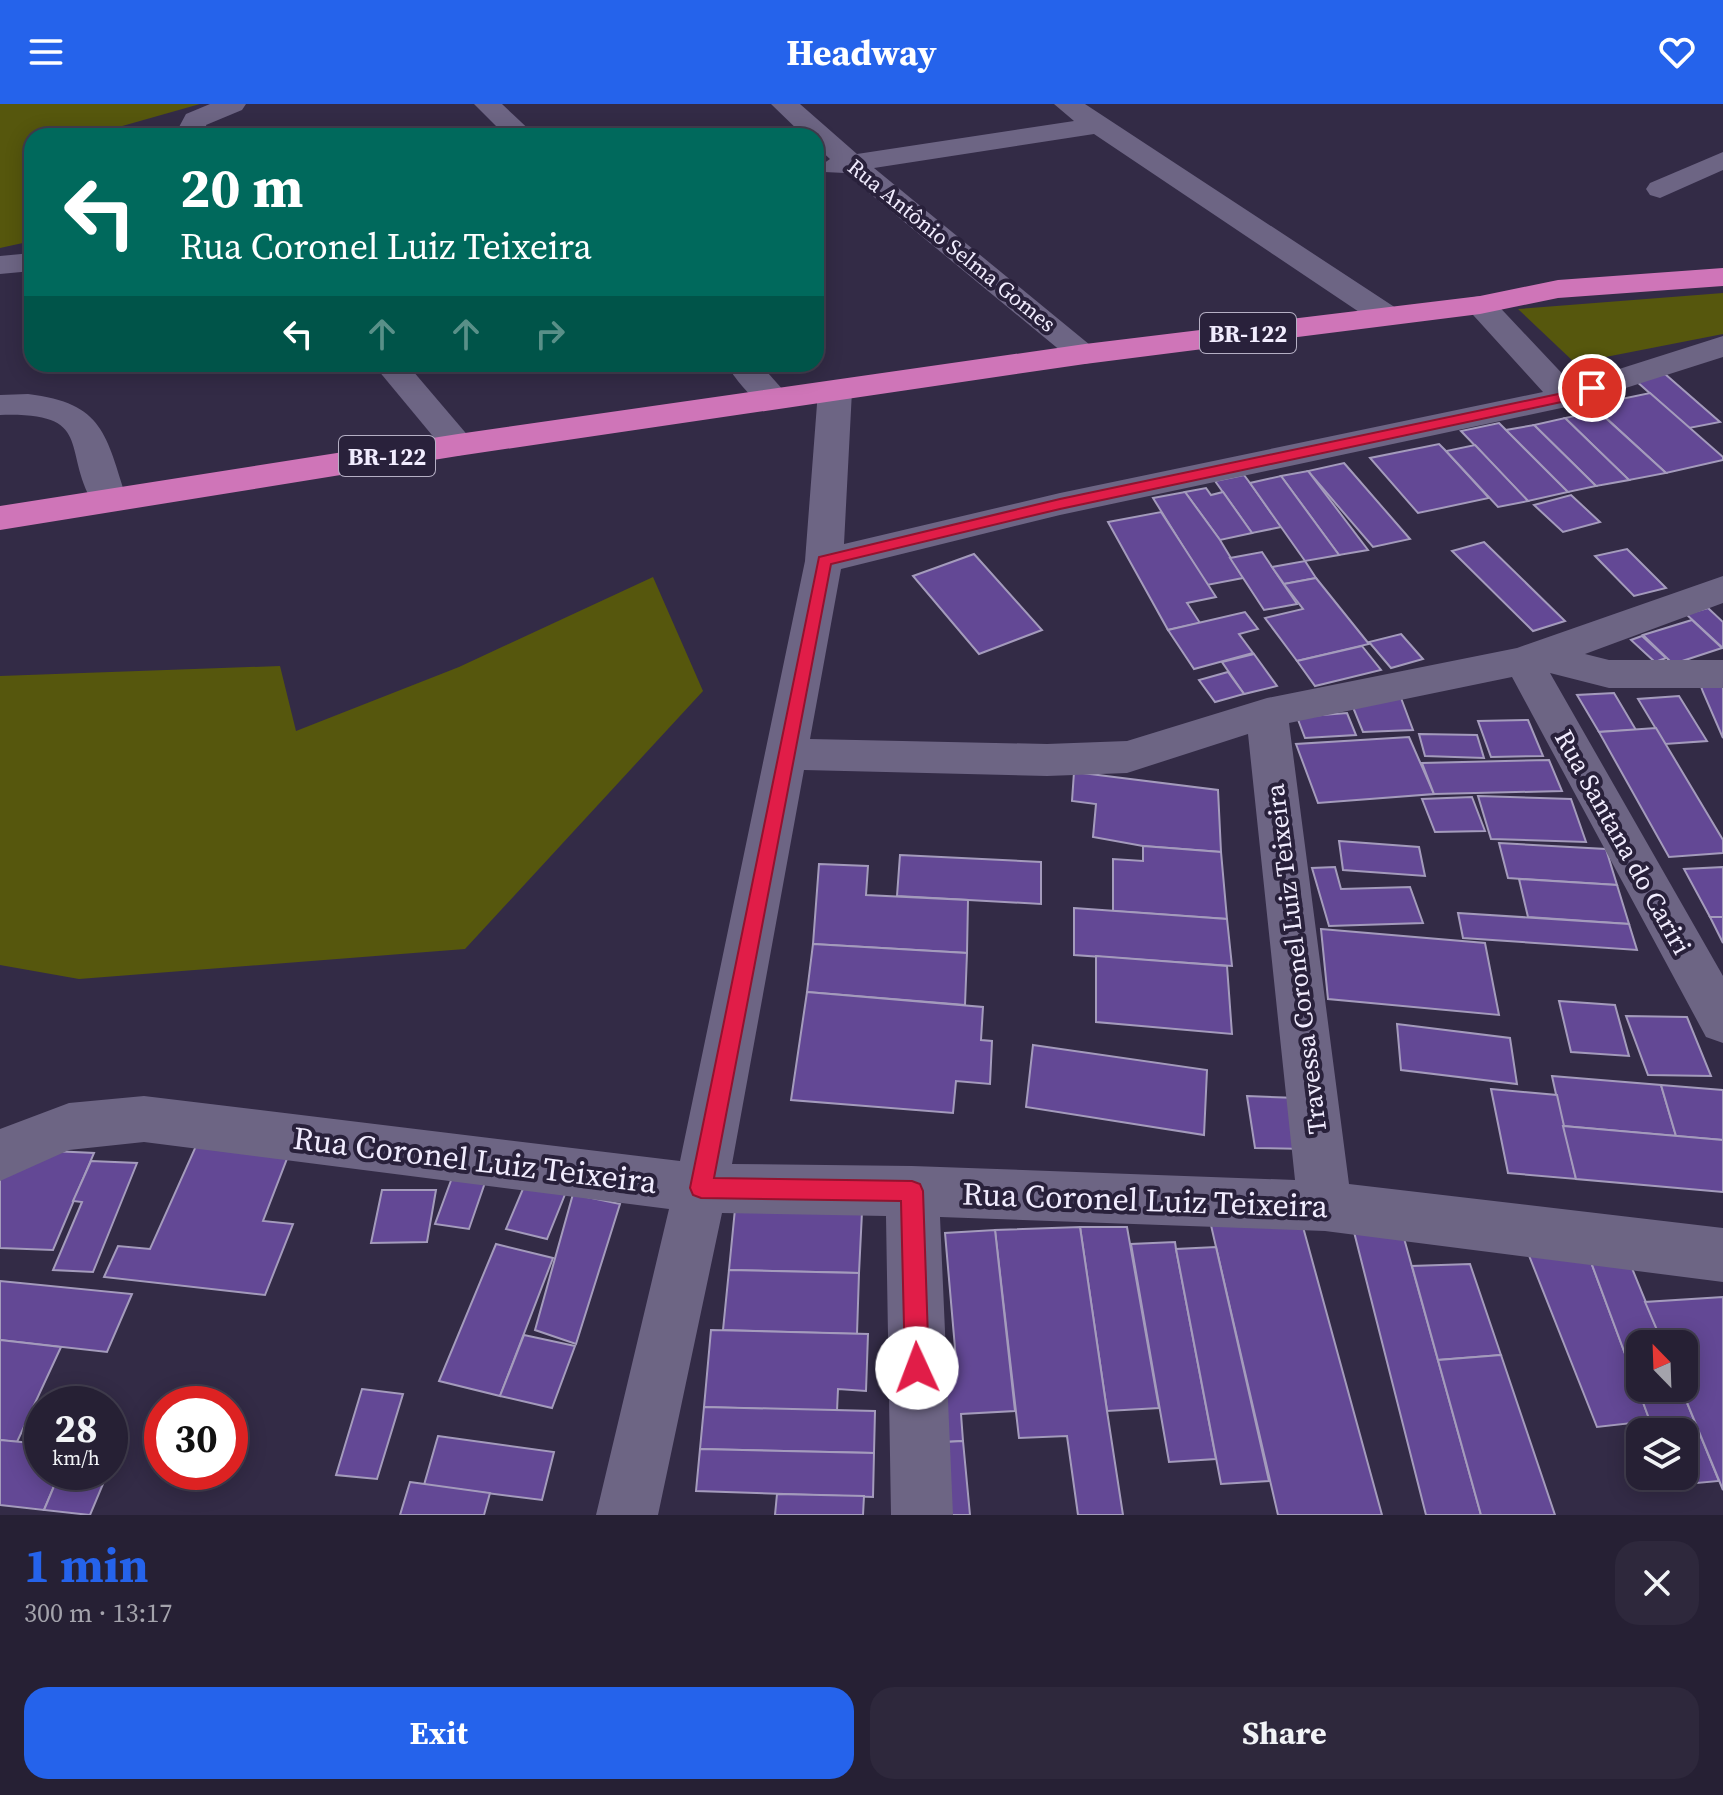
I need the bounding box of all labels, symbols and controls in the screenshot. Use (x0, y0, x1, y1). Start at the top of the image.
text: Headway (786, 28, 937, 77)
icon: menu (24, 30, 68, 74)
icon: heart (1655, 30, 1699, 74)
text: 20 m (180, 149, 303, 226)
street label: Rua Antônio Selma Gomes (842, 152, 1062, 338)
icon: left (48, 160, 152, 264)
text: Rua Coronel Luiz Teixeira (180, 222, 592, 271)
icon: left (276, 312, 320, 356)
icon: ahead (360, 312, 404, 356)
icon: ahead (444, 312, 488, 356)
icon: right (528, 312, 572, 356)
road number: BR-122 (1200, 313, 1296, 353)
pin (1558, 354, 1626, 422)
icon: arrive (1570, 366, 1614, 410)
road number: BR-122 (339, 436, 435, 476)
street label: Rua Santana do Cariri (1546, 723, 1700, 961)
street label: Travessa Coronel Luiz Teixeira (1257, 781, 1335, 1136)
street label: Rua Coronel Luiz Teixeira (291, 1116, 660, 1204)
street label: Rua Coronel Luiz Teixeira (961, 1172, 1329, 1228)
position arrow (875, 1326, 959, 1410)
north arrow (1626, 1330, 1698, 1402)
map controls (1626, 1330, 1698, 1490)
speed limit sign: 30 (144, 1386, 248, 1490)
text: 28 (54, 1401, 98, 1455)
button: layers (1626, 1418, 1698, 1490)
text: km/h (52, 1444, 100, 1472)
text: 1 min (24, 1532, 149, 1598)
button: close (1615, 1541, 1699, 1625)
text: 300 m · 13:17 (24, 1595, 172, 1631)
button: Exit (24, 1687, 854, 1779)
button: Share (870, 1687, 1699, 1779)

